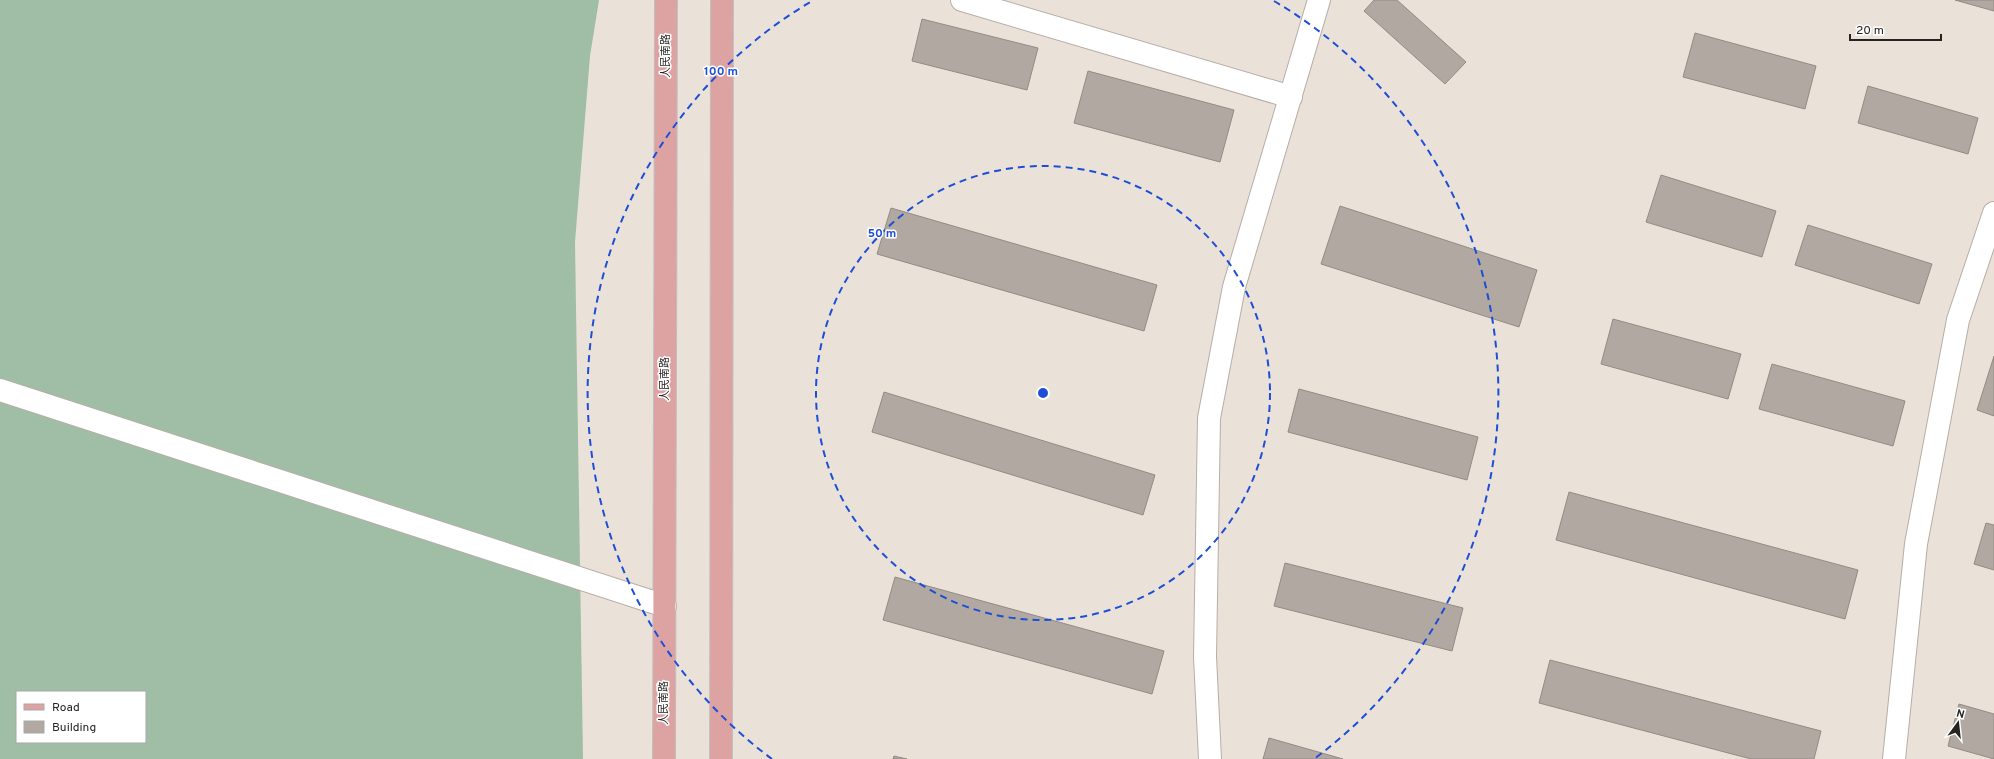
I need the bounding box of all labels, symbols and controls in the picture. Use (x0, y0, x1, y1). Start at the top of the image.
scale bar (1850, 16, 1941, 42)
text: 20 m (1856, 23, 1884, 39)
street label: 人民南路 (659, 34, 673, 78)
text: 100 m (704, 64, 738, 80)
text: 50 m (868, 226, 896, 242)
street label: 人民南路 (658, 357, 672, 401)
centre of rings (1036, 386, 1050, 400)
street label: 人民南路 (657, 681, 671, 725)
legend (16, 691, 146, 743)
text: Road (52, 700, 80, 716)
north arrow (1938, 703, 1978, 743)
text: N (1955, 707, 1966, 722)
text: Building (52, 720, 96, 736)

